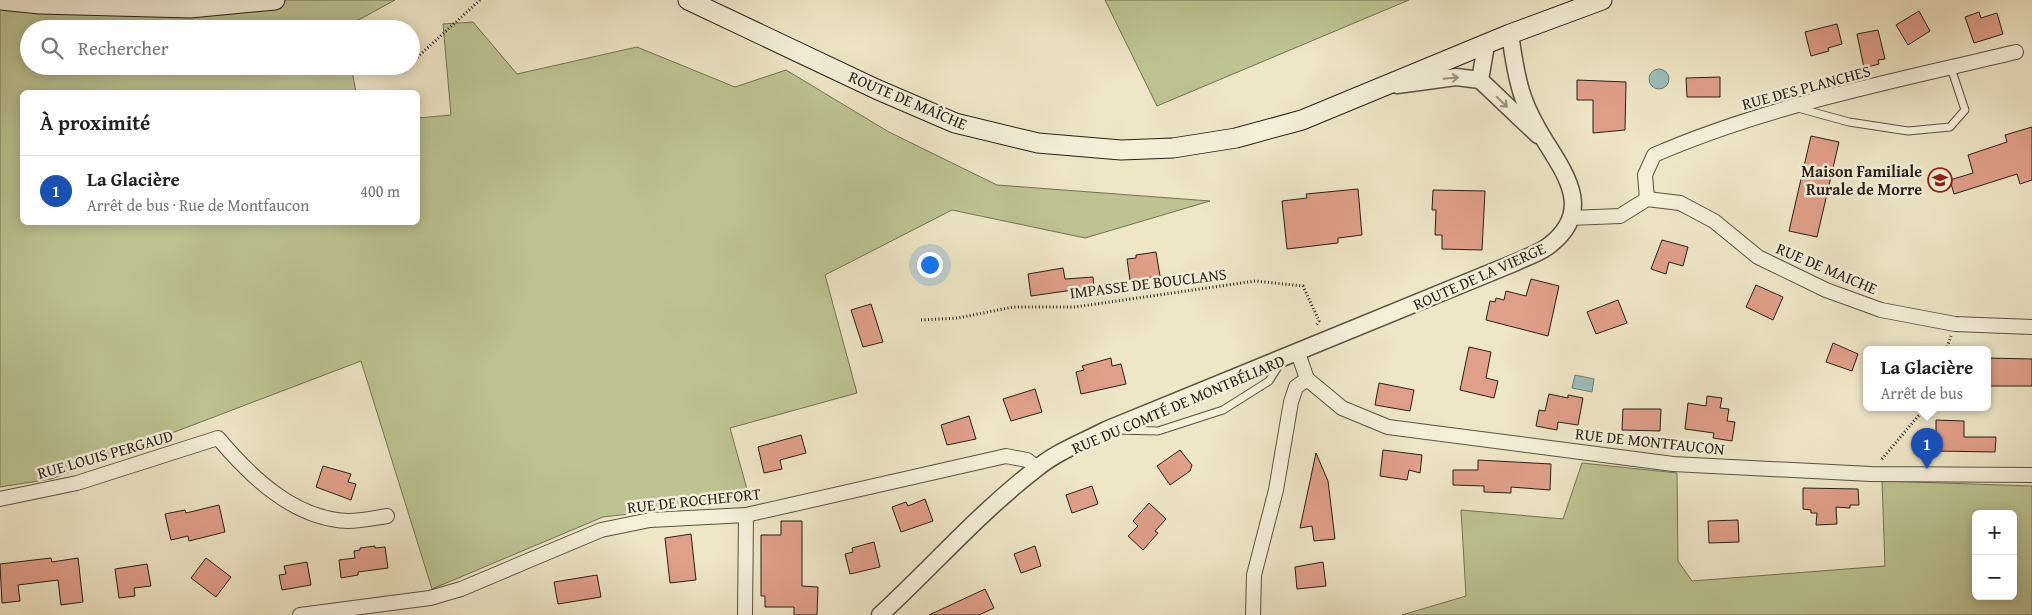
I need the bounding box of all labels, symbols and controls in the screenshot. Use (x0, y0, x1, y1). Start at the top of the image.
search box (20, 20, 420, 75)
icon: search (38, 34, 66, 62)
text: Rechercher (78, 34, 169, 62)
street label: RUE DES PLANCHES (1739, 58, 1873, 116)
street label: ROUTE DE MAÎCHE (845, 64, 971, 136)
one-way arrow (1442, 73, 1458, 83)
one-way arrow (1495, 96, 1508, 108)
text: À proximité (40, 107, 150, 138)
place label: Maison Familiale Rurale de Morre (1801, 159, 1922, 201)
text: La Glacière (87, 165, 180, 193)
school or university icon: Maison Familiale Rurale de Morre (1927, 167, 1953, 193)
text: 1 (52, 179, 60, 203)
text: 400 m (360, 179, 400, 203)
text: Arrêt de bus · Rue de Montfaucon (87, 193, 309, 217)
street label: ROUTE DE LA VIERGE (1409, 236, 1549, 316)
street label: RUE DE MAICHE (1773, 236, 1881, 300)
your location (917, 252, 943, 278)
street label: IMPASSE DE BOUCLANS (1068, 261, 1228, 305)
popup (1863, 346, 1991, 411)
street label: RUE DU COMTÉ DE MONTBÉLIARD (1068, 348, 1289, 460)
text: La Glacière (1881, 353, 1973, 381)
text: Arrêt de bus (1881, 381, 1963, 405)
street label: RUE DE MONTFAUCON (1574, 421, 1726, 461)
street label: RUE LOUIS PERGAUD (34, 423, 176, 485)
pin: 1 (1911, 428, 1943, 469)
street label: RUE DE ROCHEFORT (626, 481, 762, 519)
map controls (1972, 510, 2017, 600)
button: + (1972, 510, 2017, 555)
button: − (1972, 555, 2017, 600)

